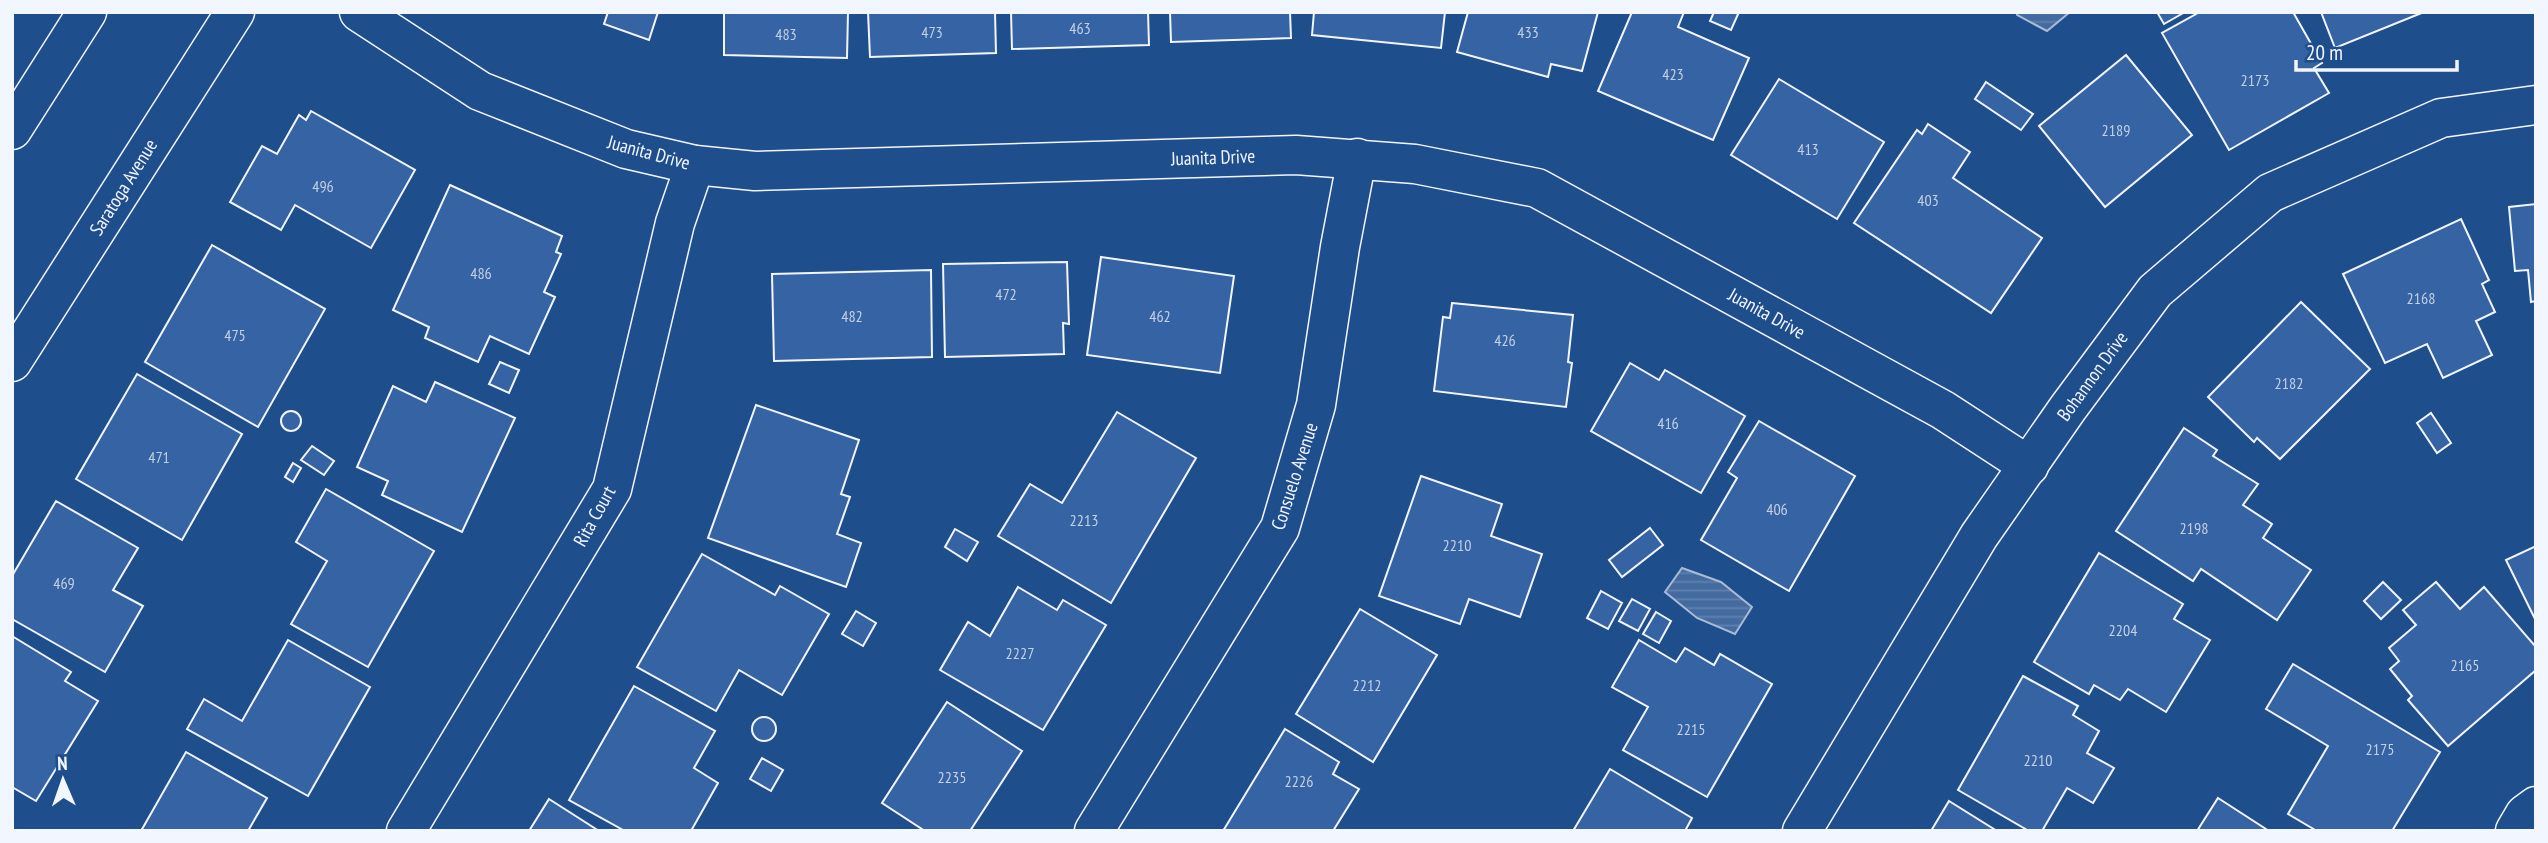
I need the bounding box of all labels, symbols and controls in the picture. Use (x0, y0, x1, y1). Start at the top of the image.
house number: 463 (1069, 18, 1091, 38)
house number: 473 (921, 22, 943, 42)
house number: 433 (1517, 22, 1539, 42)
house number: 483 (775, 24, 797, 44)
scale bar (2296, 28, 2457, 72)
text: 20 m (2306, 39, 2343, 66)
house number: 423 (1662, 64, 1684, 84)
house number: 2173 (2241, 70, 2269, 90)
house number: 2189 (2102, 120, 2130, 140)
street label: Juanita Drive (604, 129, 693, 175)
street label: Saratoga Avenue (84, 134, 162, 240)
house number: 413 (1797, 139, 1819, 159)
street label: Juanita Drive (1169, 144, 1256, 170)
house number: 496 (312, 176, 334, 196)
house number: 403 (1917, 190, 1939, 210)
house number: 486 (470, 263, 492, 283)
street label: Juanita Drive (1723, 282, 1810, 344)
house number: 472 (995, 284, 1017, 304)
house number: 2168 (2407, 288, 2435, 308)
house number: 482 (841, 306, 863, 326)
house number: 462 (1149, 306, 1171, 326)
house number: 475 (224, 325, 246, 345)
street label: Bohannon Drive (2051, 326, 2133, 425)
house number: 426 (1494, 330, 1516, 350)
house number: 2182 (2275, 373, 2303, 393)
house number: 416 (1657, 413, 1679, 433)
street label: Consuelo Avenue (1265, 419, 1323, 533)
house number: 471 (148, 447, 170, 467)
street label: Rita Court (568, 481, 621, 551)
house number: 406 (1766, 499, 1788, 519)
house number: 2213 (1070, 510, 1098, 530)
house number: 2198 (2180, 518, 2208, 538)
house number: 2210 (1443, 535, 1471, 555)
house number: 469 (53, 573, 75, 593)
house number: 2204 (2109, 620, 2137, 640)
house number: 2227 (1006, 643, 1034, 663)
house number: 2165 (2451, 655, 2479, 675)
house number: 2212 (1353, 675, 1381, 695)
house number: 2215 (1677, 719, 1705, 739)
house number: 2175 (2366, 739, 2394, 759)
north arrow (28, 745, 98, 815)
house number: 2210 (2024, 750, 2052, 770)
text: N (57, 751, 68, 775)
house number: 2235 (938, 767, 966, 787)
house number: 2226 (1285, 771, 1313, 791)

